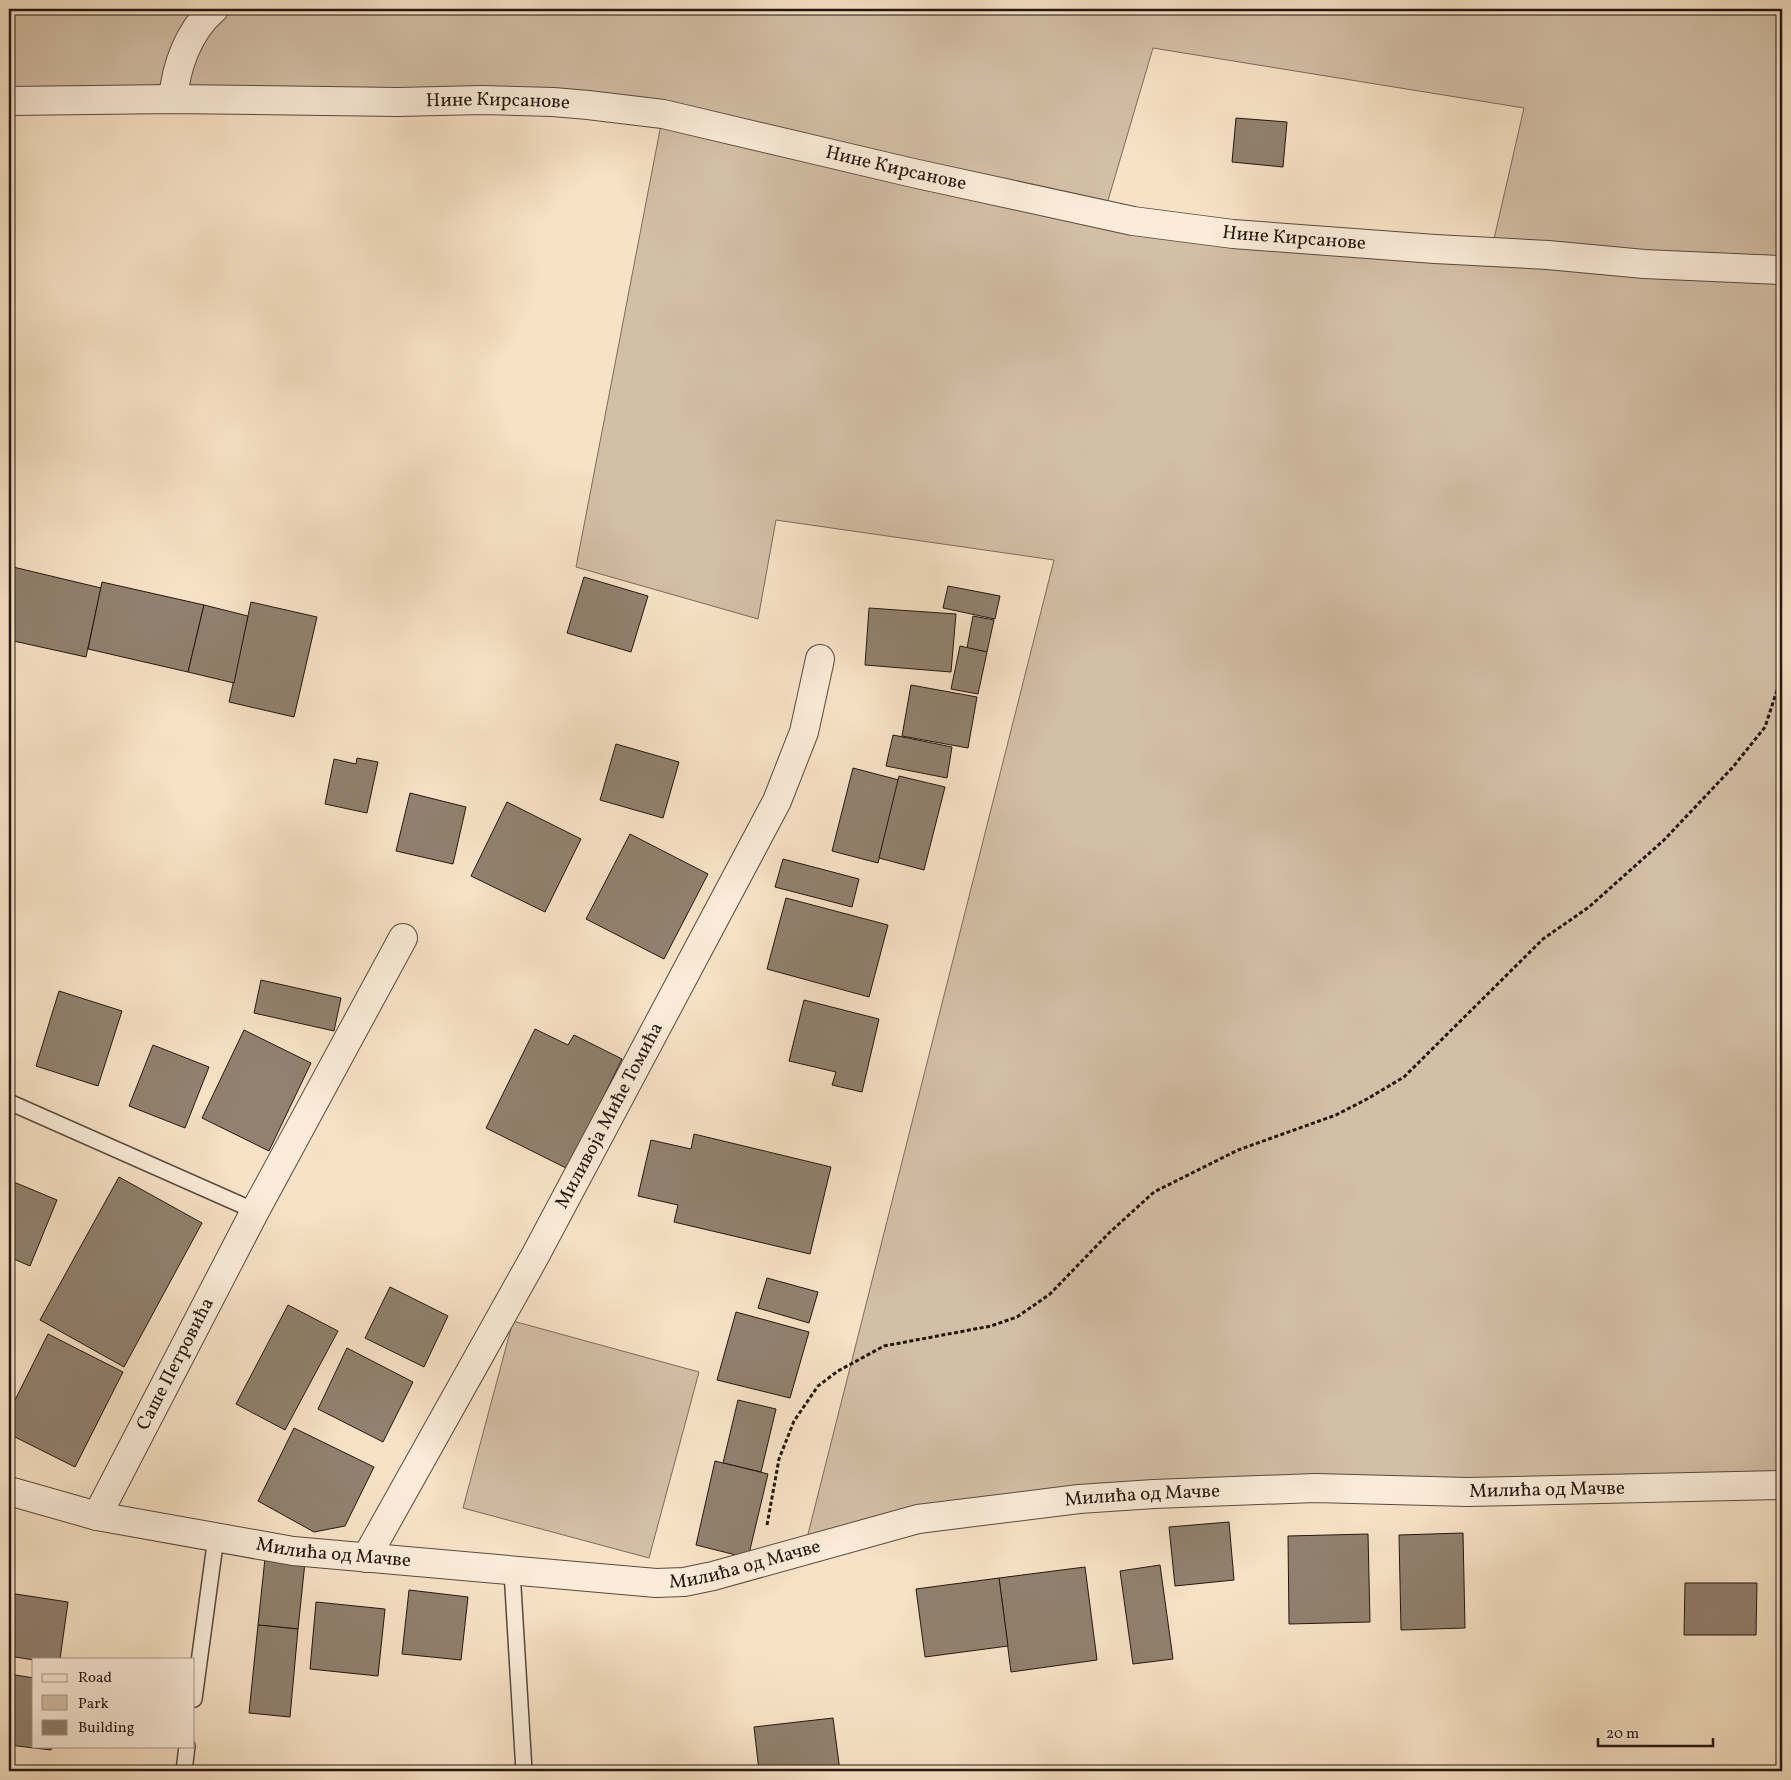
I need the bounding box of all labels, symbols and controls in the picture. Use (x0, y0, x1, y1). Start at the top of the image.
street label: Нине Кирсанове (426, 87, 571, 116)
street label: Нине Кирсанове (823, 140, 969, 197)
street label: Нине Кирсанове (1221, 220, 1367, 257)
street label: Миливоја Миће Томића (549, 1018, 670, 1213)
street label: Саше Петровића (131, 1293, 221, 1435)
street label: Милића од Мачве (1469, 1475, 1625, 1505)
street label: Милића од Мачве (1063, 1479, 1221, 1514)
street label: Милића од Мачве (254, 1532, 412, 1574)
street label: Милића од Мачве (669, 1534, 824, 1596)
legend (32, 1658, 195, 1748)
text: Road (78, 1668, 112, 1689)
text: Park (78, 1694, 109, 1715)
scale bar (1598, 1715, 1714, 1747)
text: Building (78, 1718, 135, 1739)
text: 20 m (1606, 1724, 1639, 1745)

